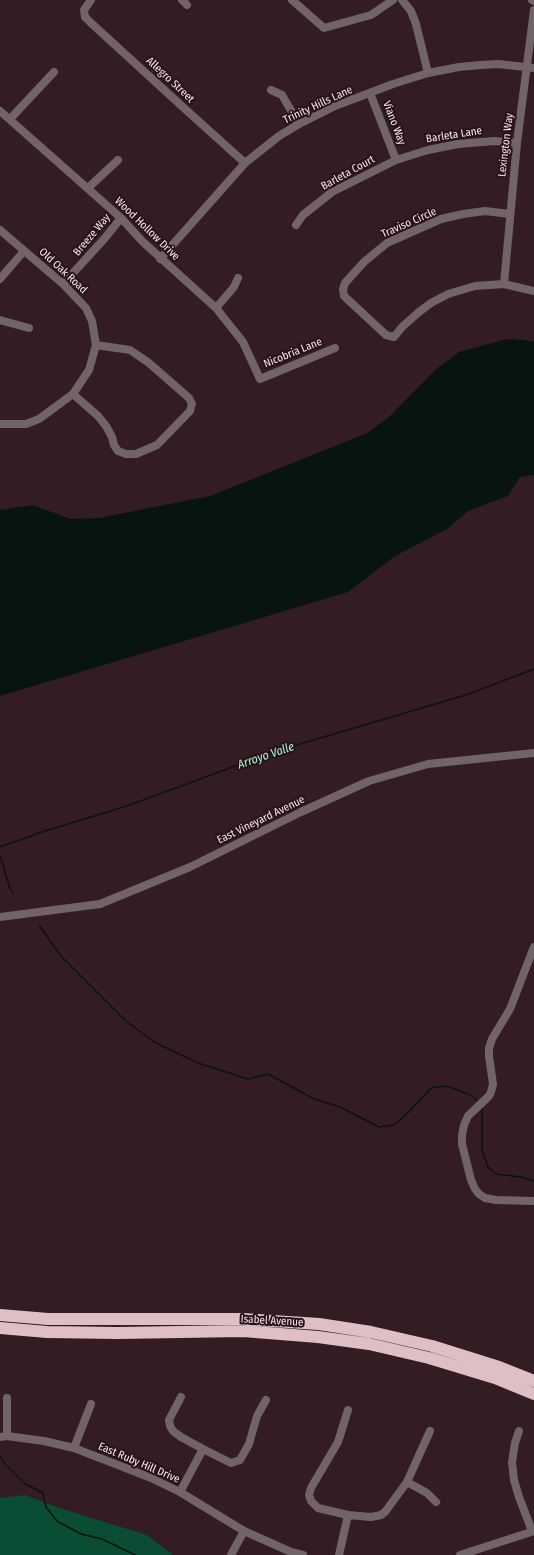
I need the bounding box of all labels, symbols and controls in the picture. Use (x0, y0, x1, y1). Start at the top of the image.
street label: Allegro Street (143, 54, 197, 106)
street label: Trinity Hills Lane (281, 83, 355, 127)
street label: Viano Way (380, 99, 408, 147)
street label: Lexington Way (496, 112, 516, 178)
street label: Barleta Lane (425, 124, 483, 146)
street label: Barleta Court (319, 153, 377, 193)
street label: Wood Hollow Drive (112, 195, 182, 263)
street label: Traviso Circle (379, 205, 439, 241)
street label: Breeze Way (71, 211, 113, 259)
street label: Old Oak Road (36, 245, 90, 297)
street label: Nicobria Lane (262, 335, 324, 371)
water label: Arroyo Valle (236, 740, 296, 772)
street label: East Vineyard Avenue (215, 793, 307, 847)
street label: Isabel Avenue (240, 1313, 304, 1329)
street label: East Ruby Hill Drive (96, 1440, 182, 1486)

